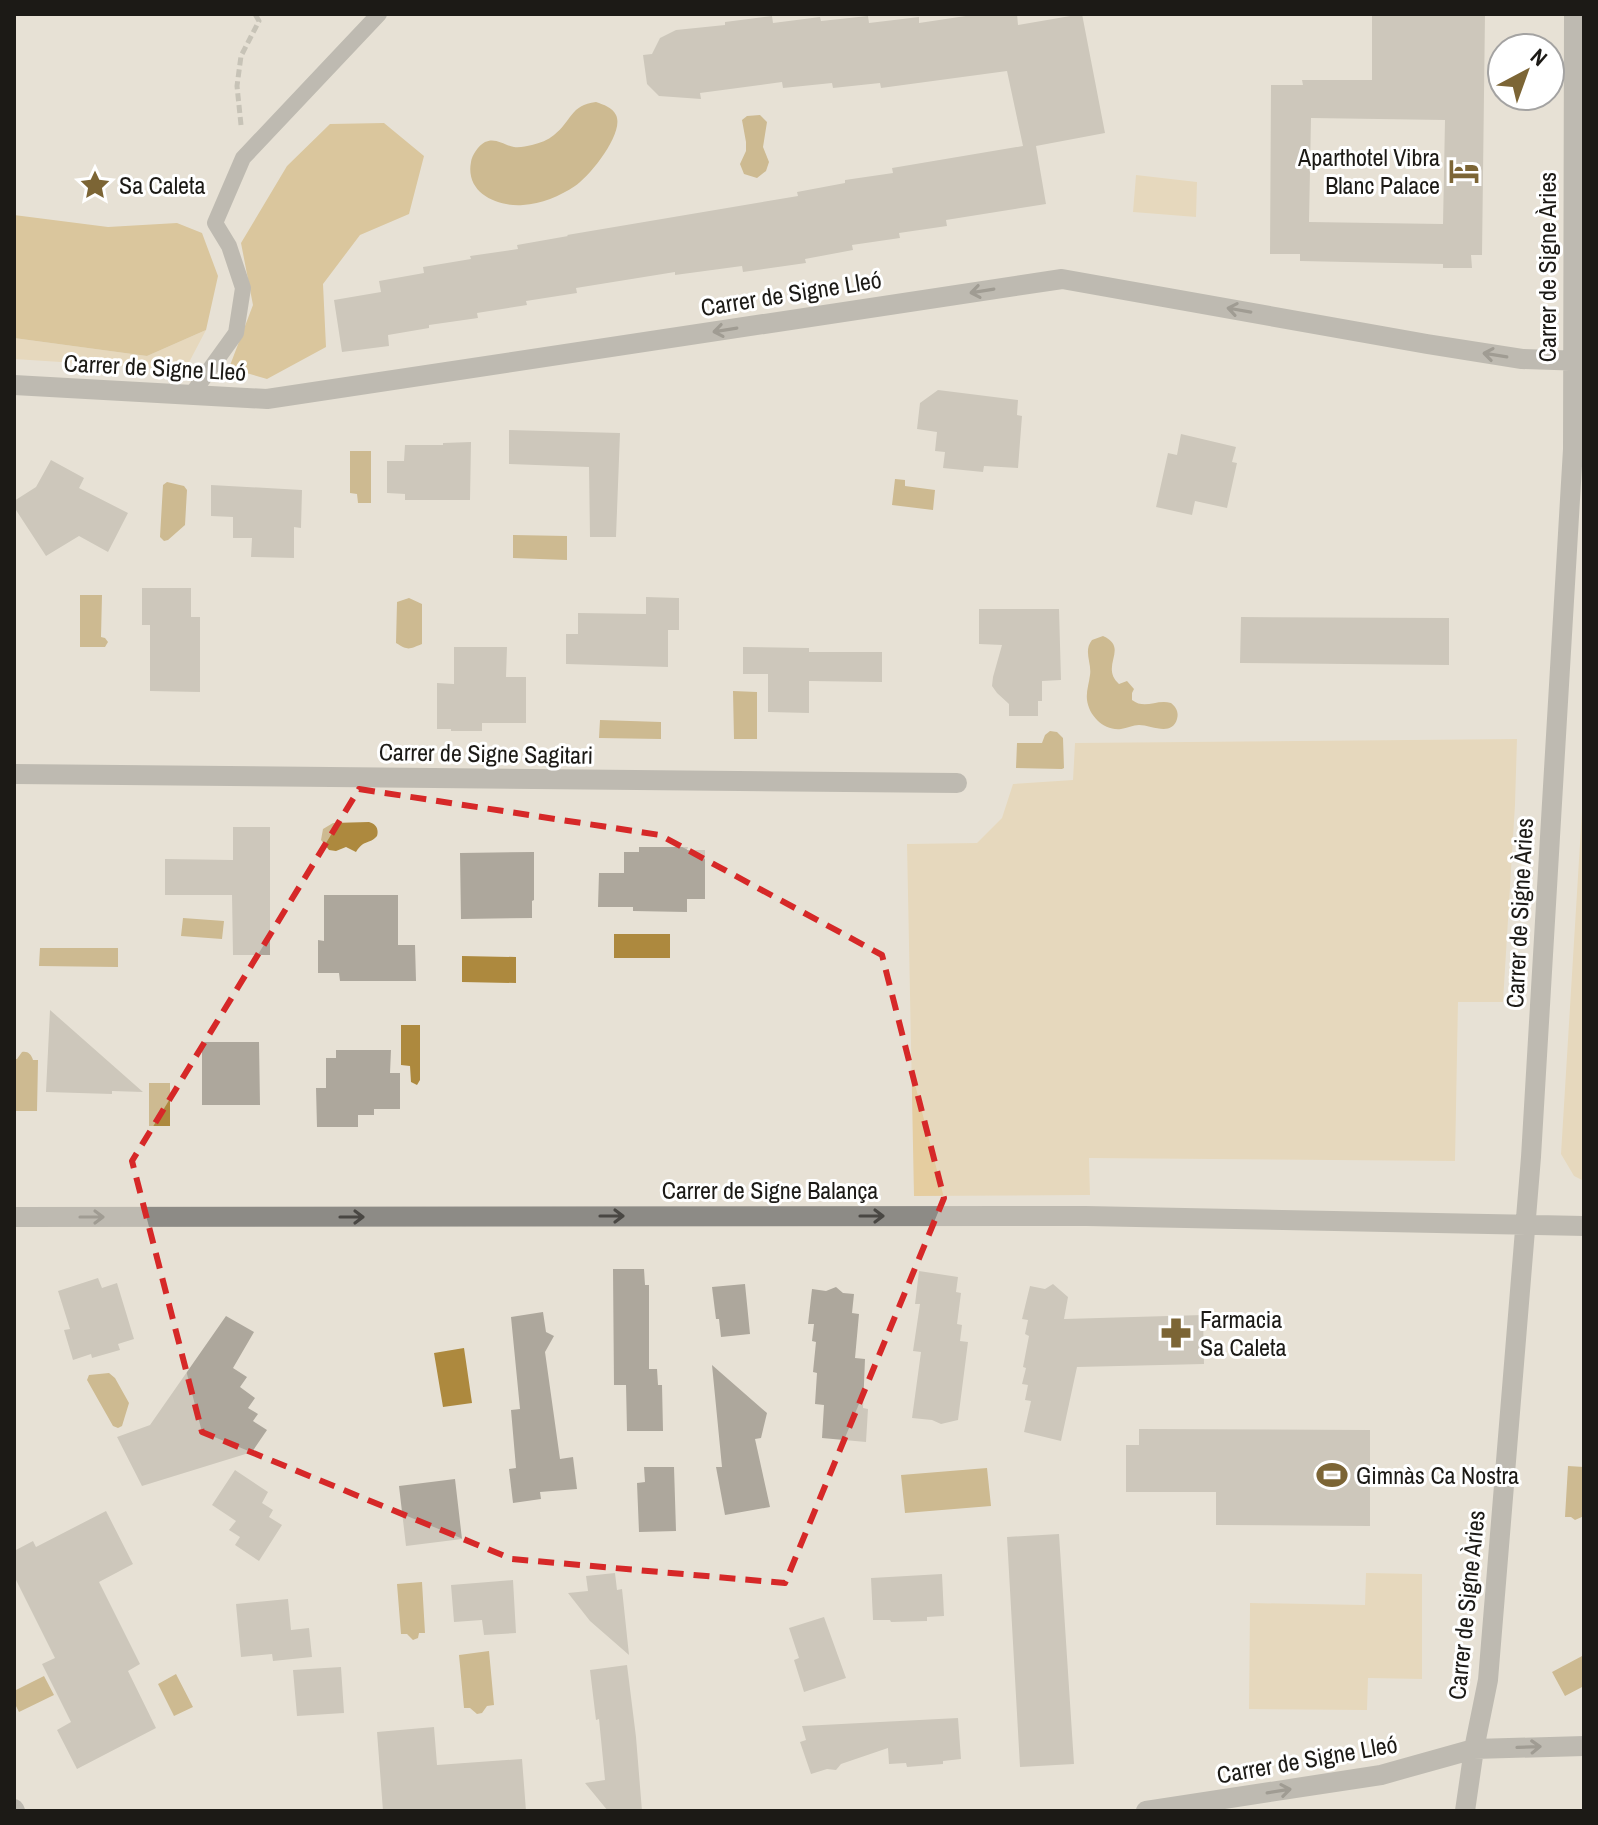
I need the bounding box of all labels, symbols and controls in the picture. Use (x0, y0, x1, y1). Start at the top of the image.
north arrow (1486, 32, 1566, 112)
text: N (1524, 41, 1554, 73)
place label: Aparthotel Vibra Blanc Palace (1297, 141, 1440, 201)
hotel icon: Aparthotel Vibra Blanc Palace (1447, 154, 1481, 188)
place icon: Sa Caleta (78, 168, 112, 202)
place label: Sa Caleta (119, 169, 205, 201)
street label: Carrer de Signe Àries (1531, 172, 1563, 362)
street label: Carrer de Signe Lleó (698, 263, 884, 323)
one-way arrow (970, 284, 996, 299)
one-way arrow (1226, 302, 1252, 317)
one-way arrow (713, 323, 739, 338)
street label: Carrer de Signe Lleó (63, 346, 247, 388)
one-way arrow (1483, 346, 1508, 361)
street label: Carrer de Signe Sagitari (379, 735, 593, 771)
street label: Carrer de Signe Àries (1498, 817, 1540, 1009)
street label: Carrer de Signe Balança (662, 1174, 878, 1206)
one-way arrow (598, 1208, 625, 1224)
one-way arrow (858, 1208, 885, 1224)
one-way arrow (78, 1209, 105, 1225)
one-way arrow (338, 1209, 365, 1225)
place label: Farmacia Sa Caleta (1200, 1303, 1286, 1363)
pharmacy icon: Farmacia Sa Caleta (1159, 1316, 1193, 1350)
sports icon: Gimnàs Ca Nostra (1315, 1458, 1349, 1492)
place label: Gimnàs Ca Nostra (1356, 1459, 1519, 1491)
street label: Carrer de Signe Àries (1440, 1509, 1492, 1701)
street label: Carrer de Signe Lleó (1214, 1727, 1400, 1791)
one-way arrow (1515, 1739, 1542, 1754)
one-way arrow (1266, 1783, 1291, 1798)

